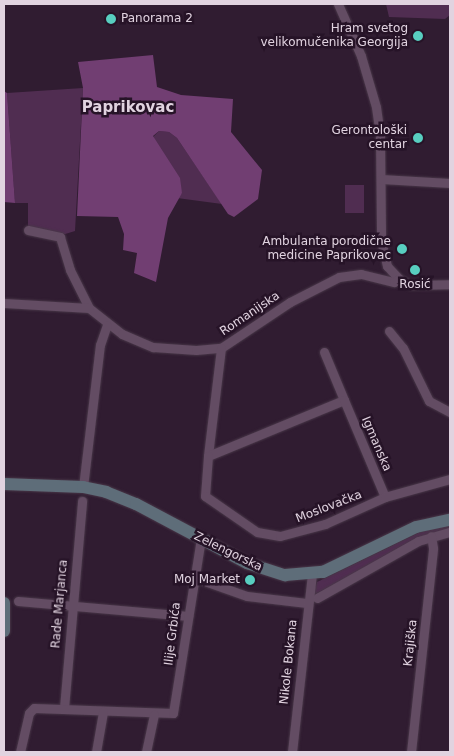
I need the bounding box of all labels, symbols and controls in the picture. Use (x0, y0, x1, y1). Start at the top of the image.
place label: Panorama 2 (121, 12, 193, 26)
marker: Panorama 2 (105, 13, 117, 25)
place label: Hram svetog velikomučenika Georgija (260, 22, 408, 50)
marker: Hram svetog velikomučenika Georgija (412, 30, 424, 42)
district label: Paprikovac (82, 99, 174, 117)
place label: Gerontološki centar (331, 124, 407, 152)
marker: Gerontološki centar (411, 131, 425, 145)
place label: Ambulanta porodične medicine Paprikovac (262, 235, 391, 263)
marker: Ambulanta porodične medicine Paprikovac (395, 242, 409, 256)
marker: Rosić (409, 264, 421, 276)
place label: Rosić (399, 278, 431, 292)
street label: Romanijska (217, 289, 283, 339)
street label: Igmanska (358, 414, 394, 474)
street label: Moslovačka (294, 488, 364, 526)
street label: Zelengorska (192, 529, 264, 575)
street label: Rade Marjanca (49, 559, 71, 649)
place label: Moj Market (174, 573, 240, 587)
marker: Moj Market (244, 574, 256, 586)
street label: Ilije Grbića (162, 601, 184, 667)
street label: Nikole Bokana (277, 619, 301, 705)
street label: Krajiška (401, 619, 421, 667)

